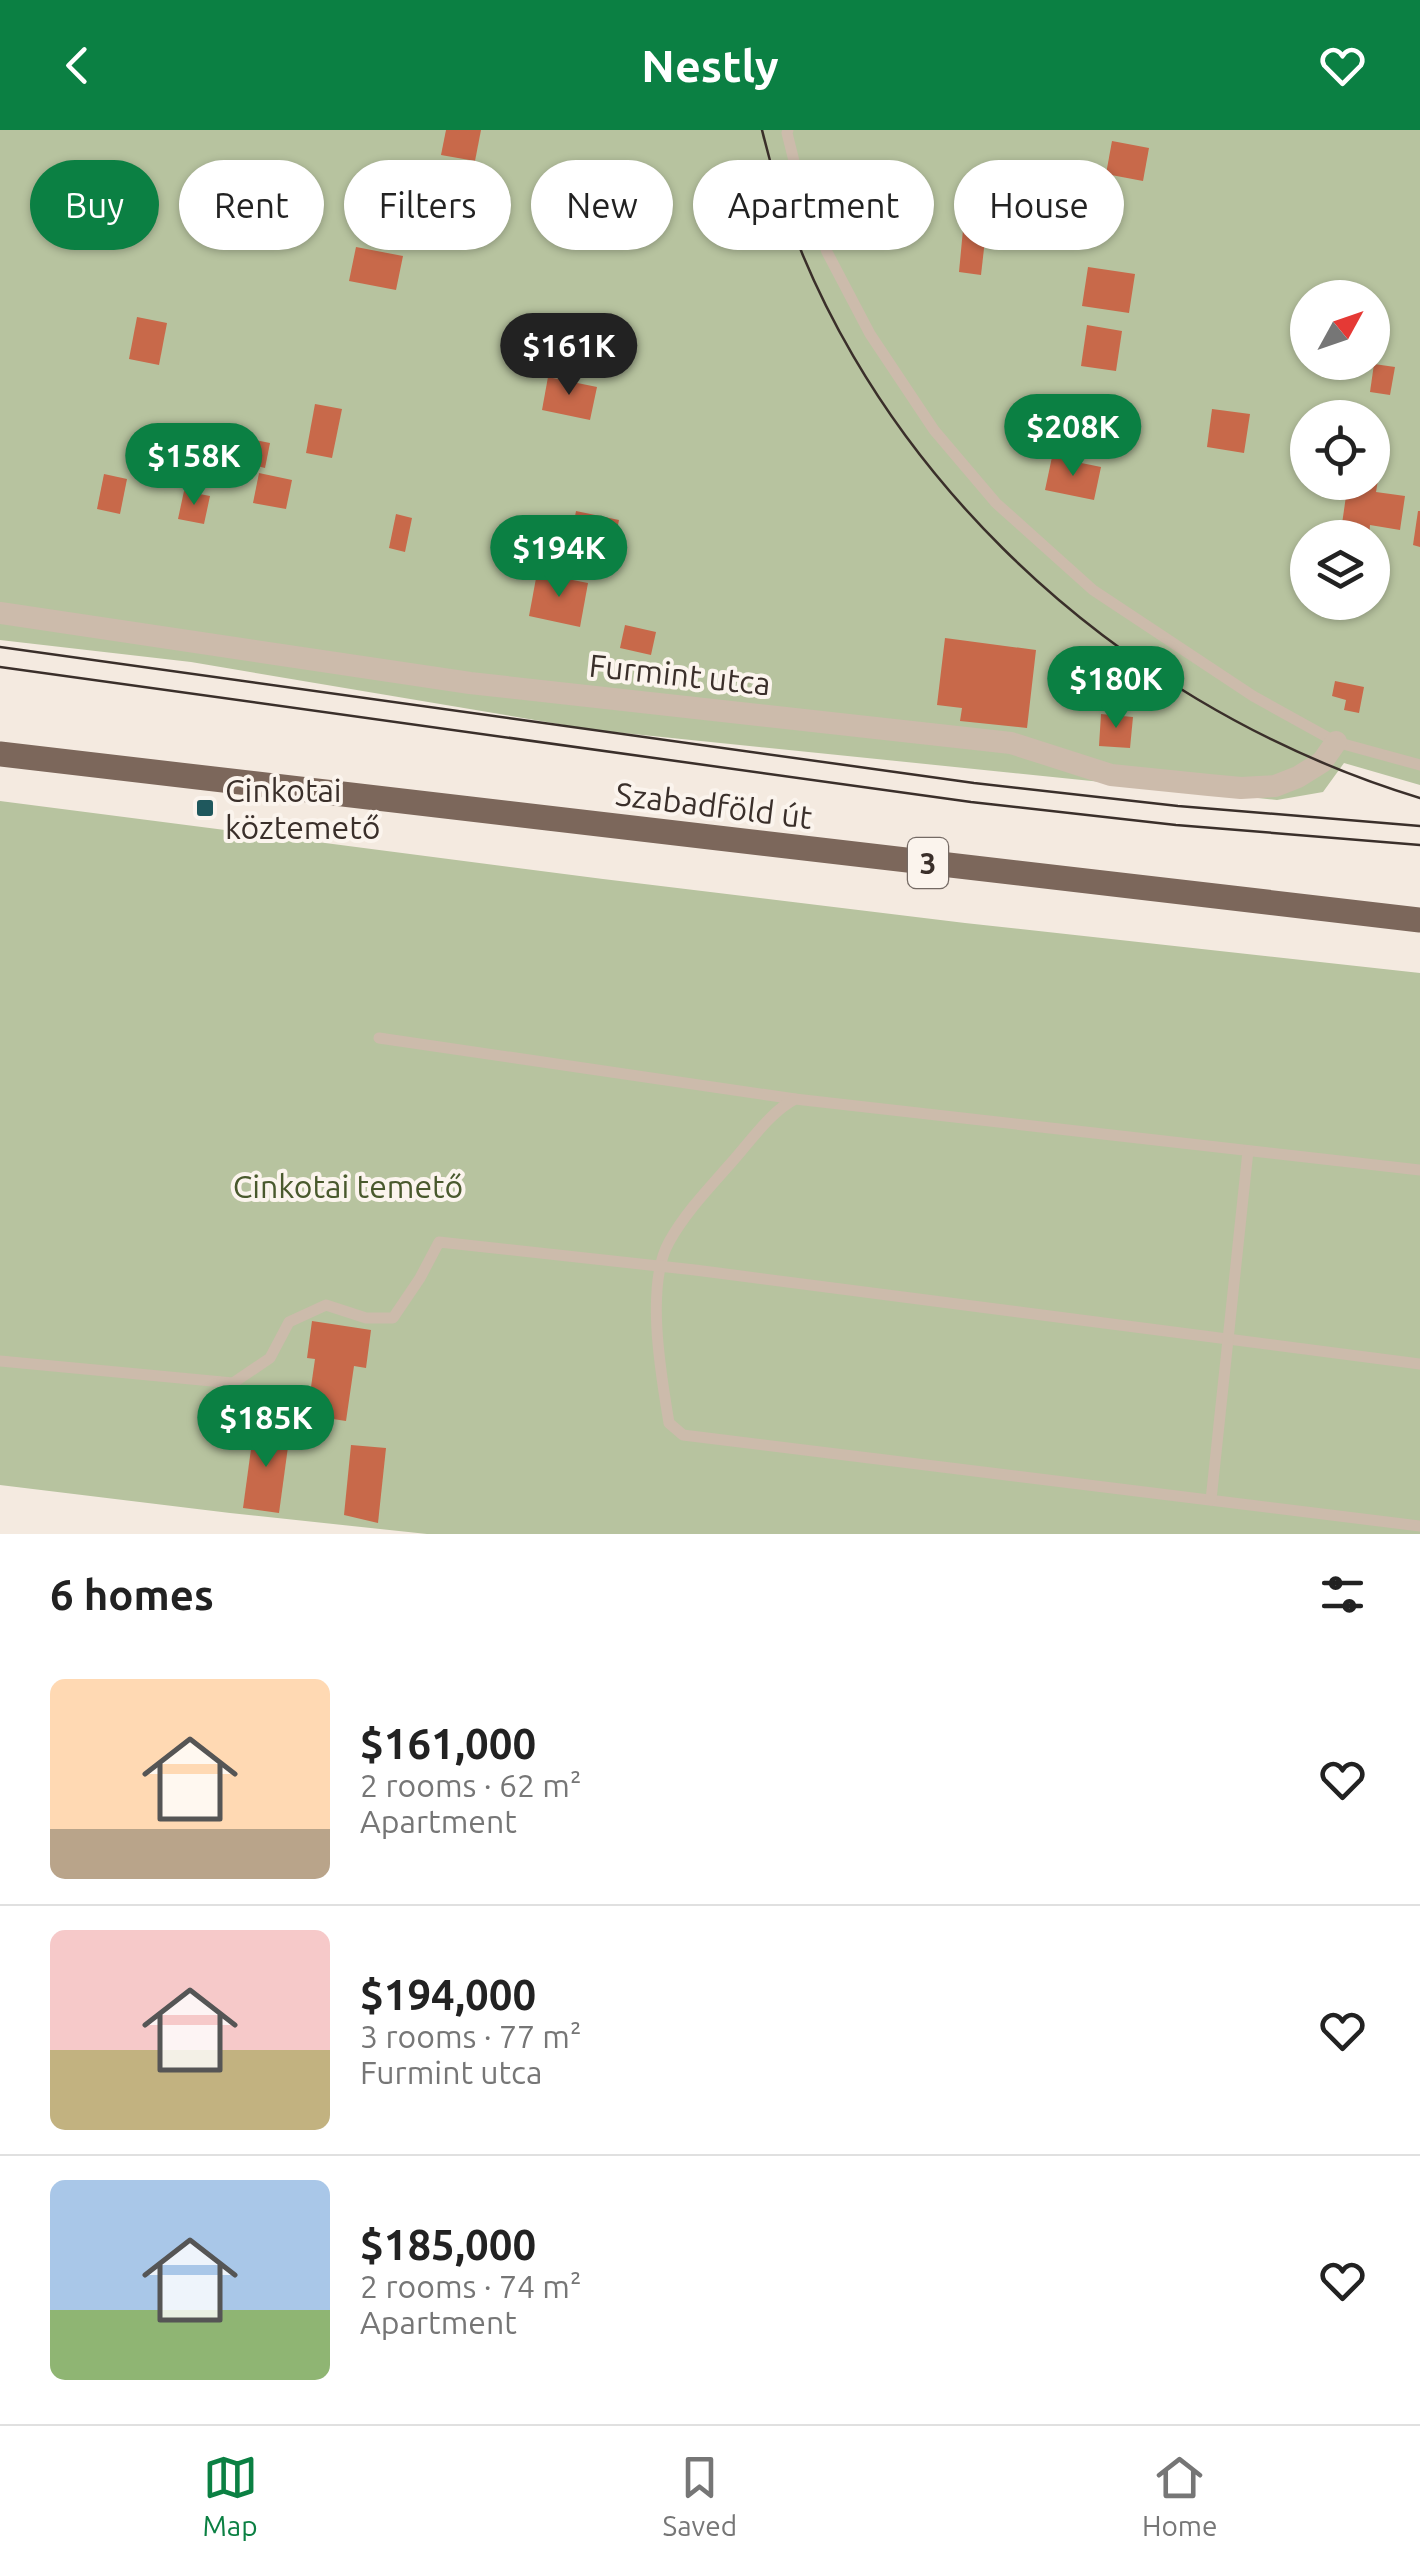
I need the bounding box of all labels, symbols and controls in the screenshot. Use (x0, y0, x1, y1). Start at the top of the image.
icon: back (50, 38, 105, 93)
icon: heart (1315, 38, 1370, 93)
text: Nestly (641, 40, 779, 91)
chip: Buy (30, 160, 159, 250)
chip: Rent (179, 160, 324, 250)
chip: Filters (344, 160, 511, 250)
chip: New (531, 160, 673, 250)
chip: Apartment (693, 160, 934, 250)
chip: House (954, 160, 1124, 250)
north arrow (1290, 280, 1390, 380)
map controls (1290, 280, 1390, 620)
pin: $161K (499, 313, 639, 398)
text: $161K (522, 327, 616, 363)
pin: $208K (1003, 394, 1143, 479)
button: locate (1290, 400, 1390, 500)
text: $208K (1026, 408, 1120, 444)
pin: $158K (124, 423, 264, 508)
text: $158K (147, 437, 241, 473)
pin: $194K (489, 515, 629, 600)
button: layers (1290, 520, 1390, 620)
text: $194K (512, 529, 606, 565)
pin: $180K (1046, 646, 1186, 731)
street label: Furmint utca (587, 647, 773, 701)
text: $180K (1069, 660, 1163, 696)
place label: Cinkotai köztemető (225, 772, 380, 845)
street label: Szabadföld út (614, 775, 815, 835)
marker: Cinkotai köztemető (194, 797, 216, 819)
road number: 3 (908, 838, 948, 888)
park label: Cinkotai temető (233, 1168, 463, 1204)
pin: $185K (196, 1385, 336, 1470)
text: $185K (219, 1399, 313, 1435)
icon: filters (1315, 1567, 1370, 1622)
text: 6 homes (50, 1571, 214, 1618)
icon: home (130, 1719, 250, 1839)
text: $161,000 (360, 1720, 536, 1767)
icon: heart (1315, 1752, 1370, 1807)
text: 2 rooms · 62 m² (360, 1767, 581, 1803)
text: Apartment (360, 1803, 517, 1839)
icon: home (130, 1970, 250, 2090)
text: $194,000 (360, 1971, 536, 2018)
icon: heart (1315, 2003, 1370, 2058)
text: 3 rooms · 77 m² (360, 2018, 581, 2054)
text: Furmint utca (360, 2054, 542, 2090)
icon: home (130, 2220, 250, 2340)
text: $185,000 (360, 2221, 536, 2268)
icon: heart (1315, 2253, 1370, 2308)
text: 2 rooms · 74 m² (360, 2268, 581, 2304)
text: Apartment (360, 2304, 517, 2340)
tab: Map (202, 2450, 258, 2541)
tab: Saved (663, 2450, 737, 2541)
tab: Home (1142, 2450, 1218, 2541)

